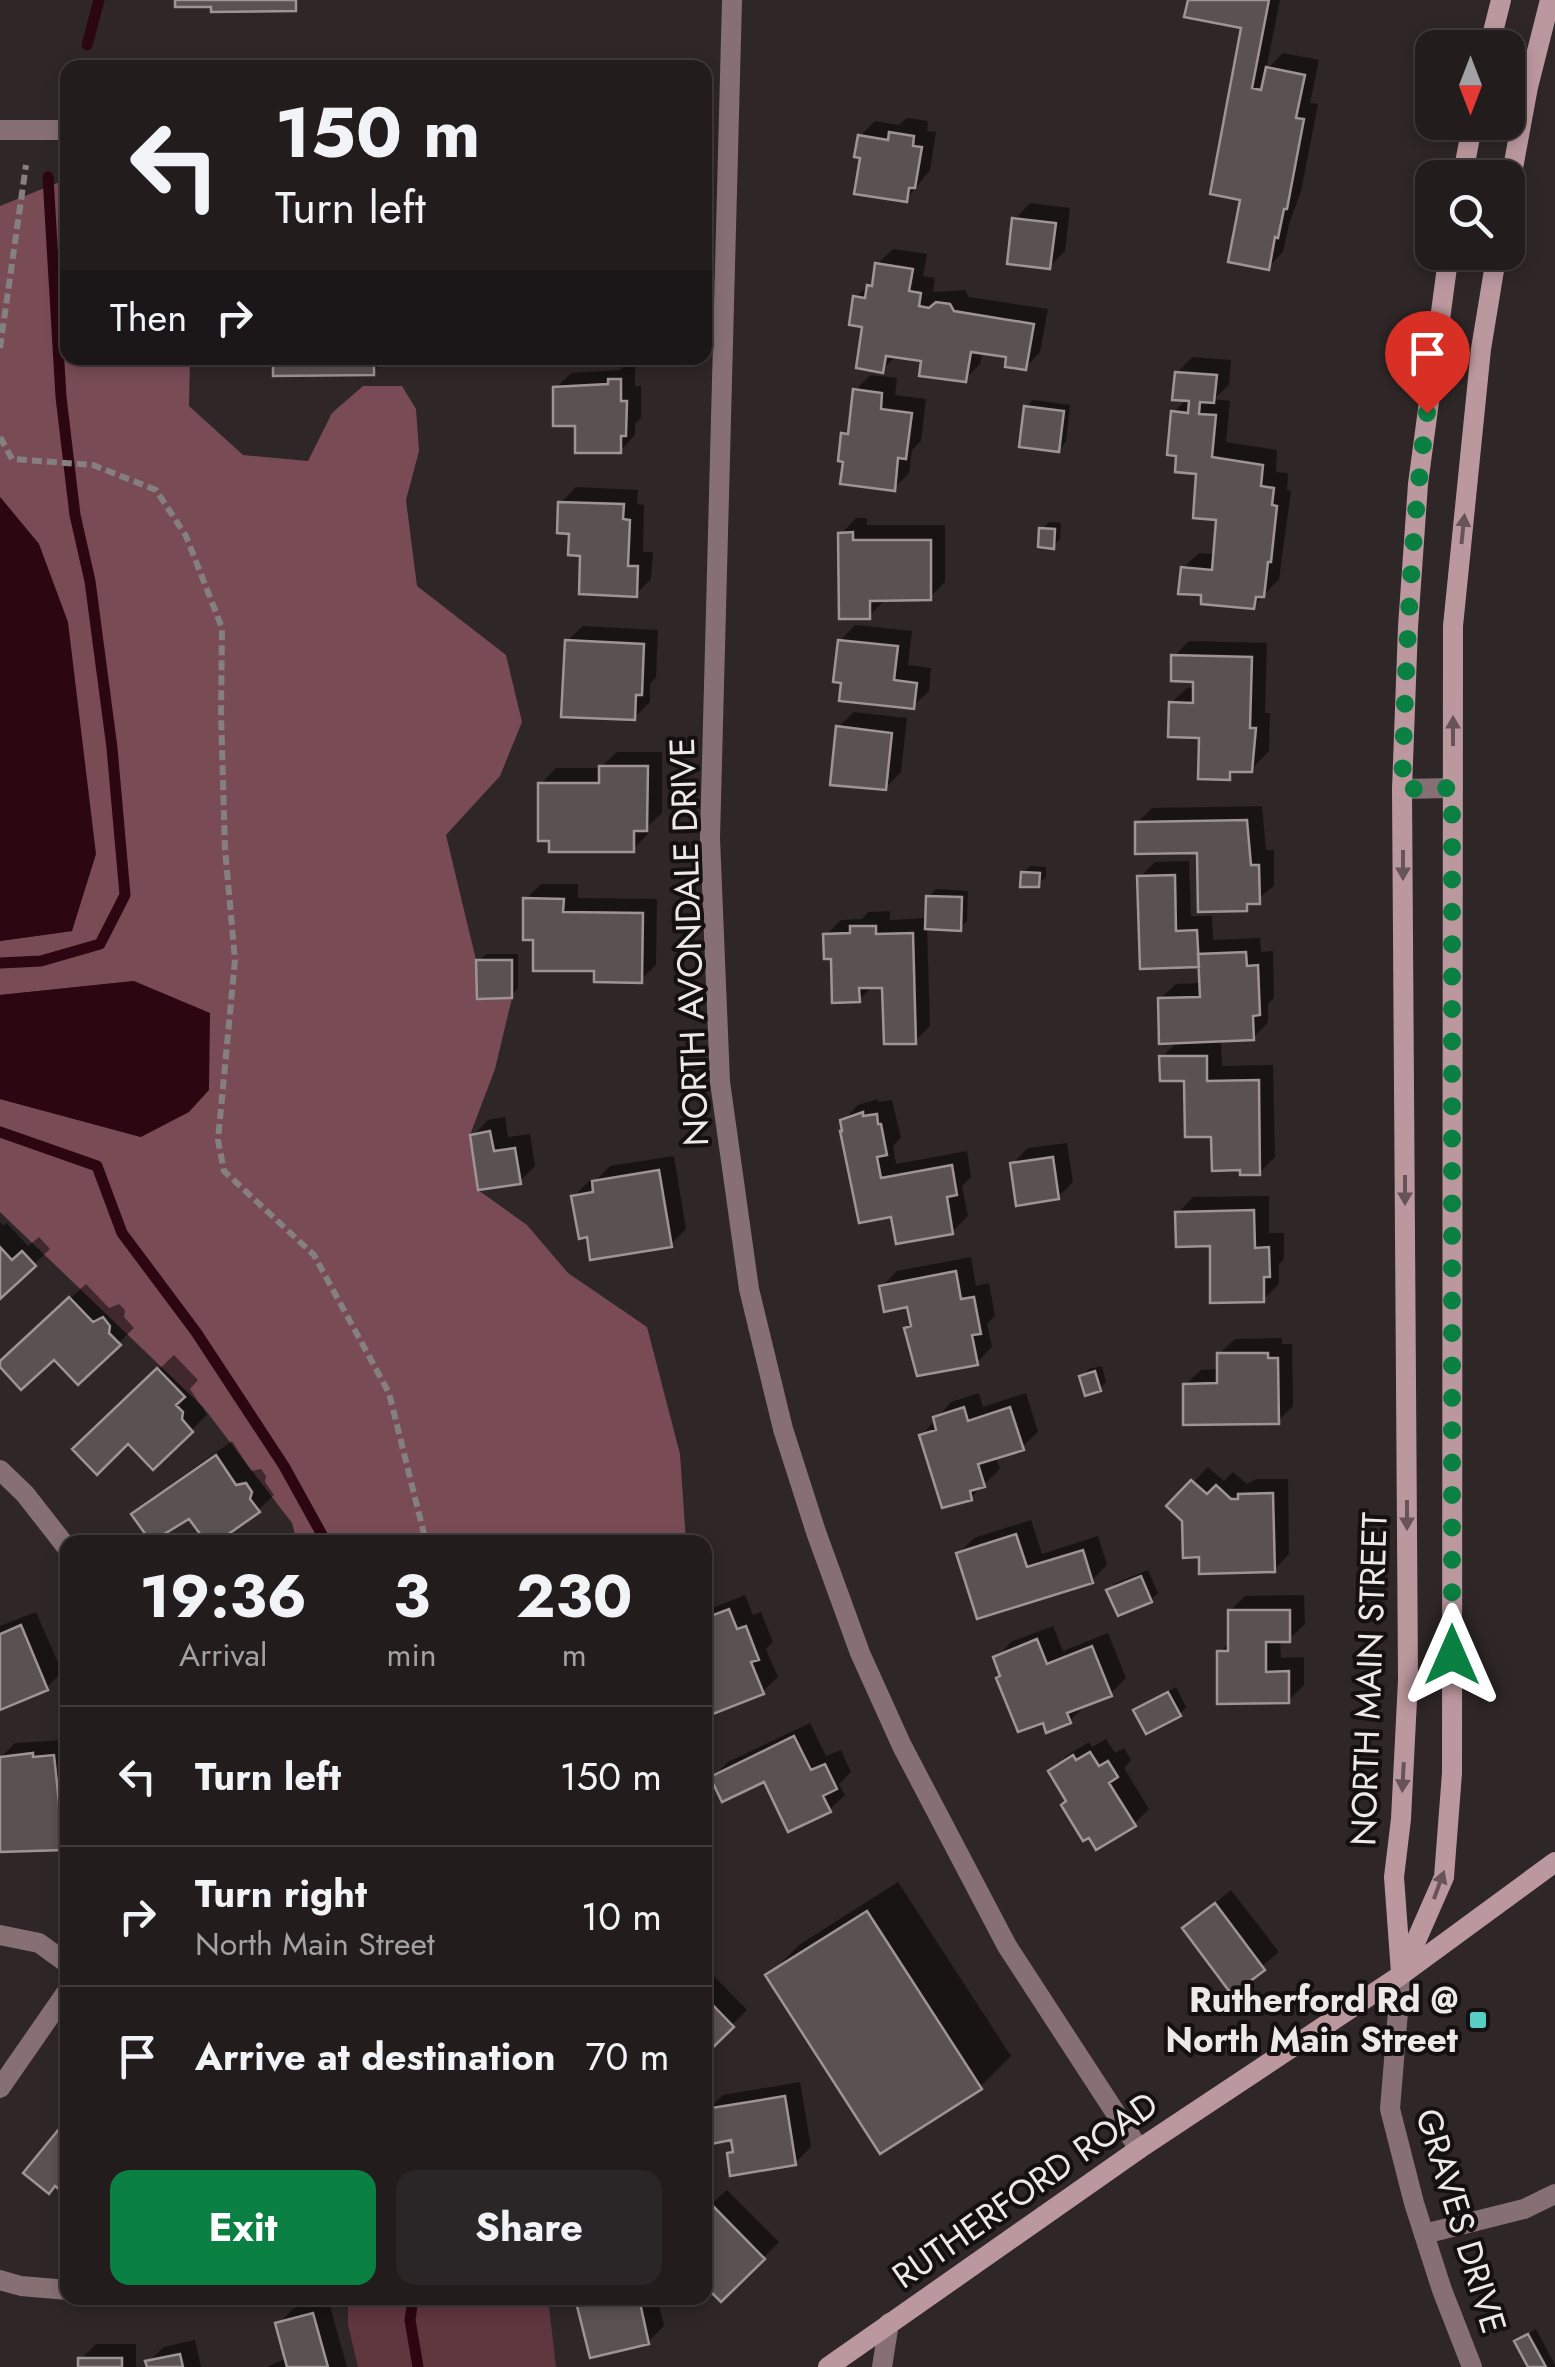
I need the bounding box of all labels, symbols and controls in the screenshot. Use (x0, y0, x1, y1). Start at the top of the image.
north arrow (1415, 30, 1525, 140)
map controls (1415, 30, 1525, 270)
text: 150 m (275, 82, 481, 183)
icon: left (110, 100, 240, 230)
button: search (1415, 160, 1525, 270)
text: Turn left (275, 175, 426, 240)
text: Then (110, 290, 187, 345)
icon: right (207, 290, 262, 345)
pin (1385, 311, 1470, 414)
icon: arrive (1400, 326, 1455, 381)
one-way arrow (1455, 512, 1471, 544)
one-way arrow (1445, 714, 1461, 746)
street label: NORTH AVONDALE DRIVE (657, 737, 721, 1147)
one-way arrow (1395, 849, 1411, 881)
one-way arrow (1397, 1174, 1413, 1206)
one-way arrow (1399, 1499, 1415, 1531)
street label: NORTH MAIN STREET (1338, 1511, 1400, 1847)
text: 19:36 (140, 1553, 307, 1640)
text: 3 (393, 1553, 430, 1640)
text: 230 (516, 1553, 632, 1640)
position arrow (1400, 1603, 1504, 1707)
text: Arrival (179, 1632, 267, 1678)
text: min (386, 1632, 437, 1678)
text: m (562, 1632, 587, 1678)
icon: left (110, 1749, 165, 1804)
text: Turn left (195, 1749, 341, 1804)
text: 150 m (560, 1749, 662, 1804)
one-way arrow (1395, 1762, 1411, 1794)
text: Turn right (195, 1866, 367, 1921)
one-way arrow (1432, 1870, 1447, 1900)
icon: right (110, 1889, 165, 1944)
text: 10 m (581, 1889, 662, 1944)
text: North Main Street (195, 1921, 435, 1967)
place label: Rutherford Rd @ North Main Street (1165, 1975, 1458, 2065)
marker: Rutherford Rd @ North Main Street (1467, 2009, 1489, 2031)
icon: arrive (110, 2029, 165, 2084)
text: Arrive at destination (195, 2029, 556, 2084)
text: 70 m (586, 2029, 669, 2084)
street label: RUTHERFORD ROAD (882, 2080, 1168, 2300)
street label: GRAVES DRIVE (1403, 2102, 1519, 2340)
button: Exit (110, 2170, 376, 2285)
button: Share (396, 2170, 662, 2285)

